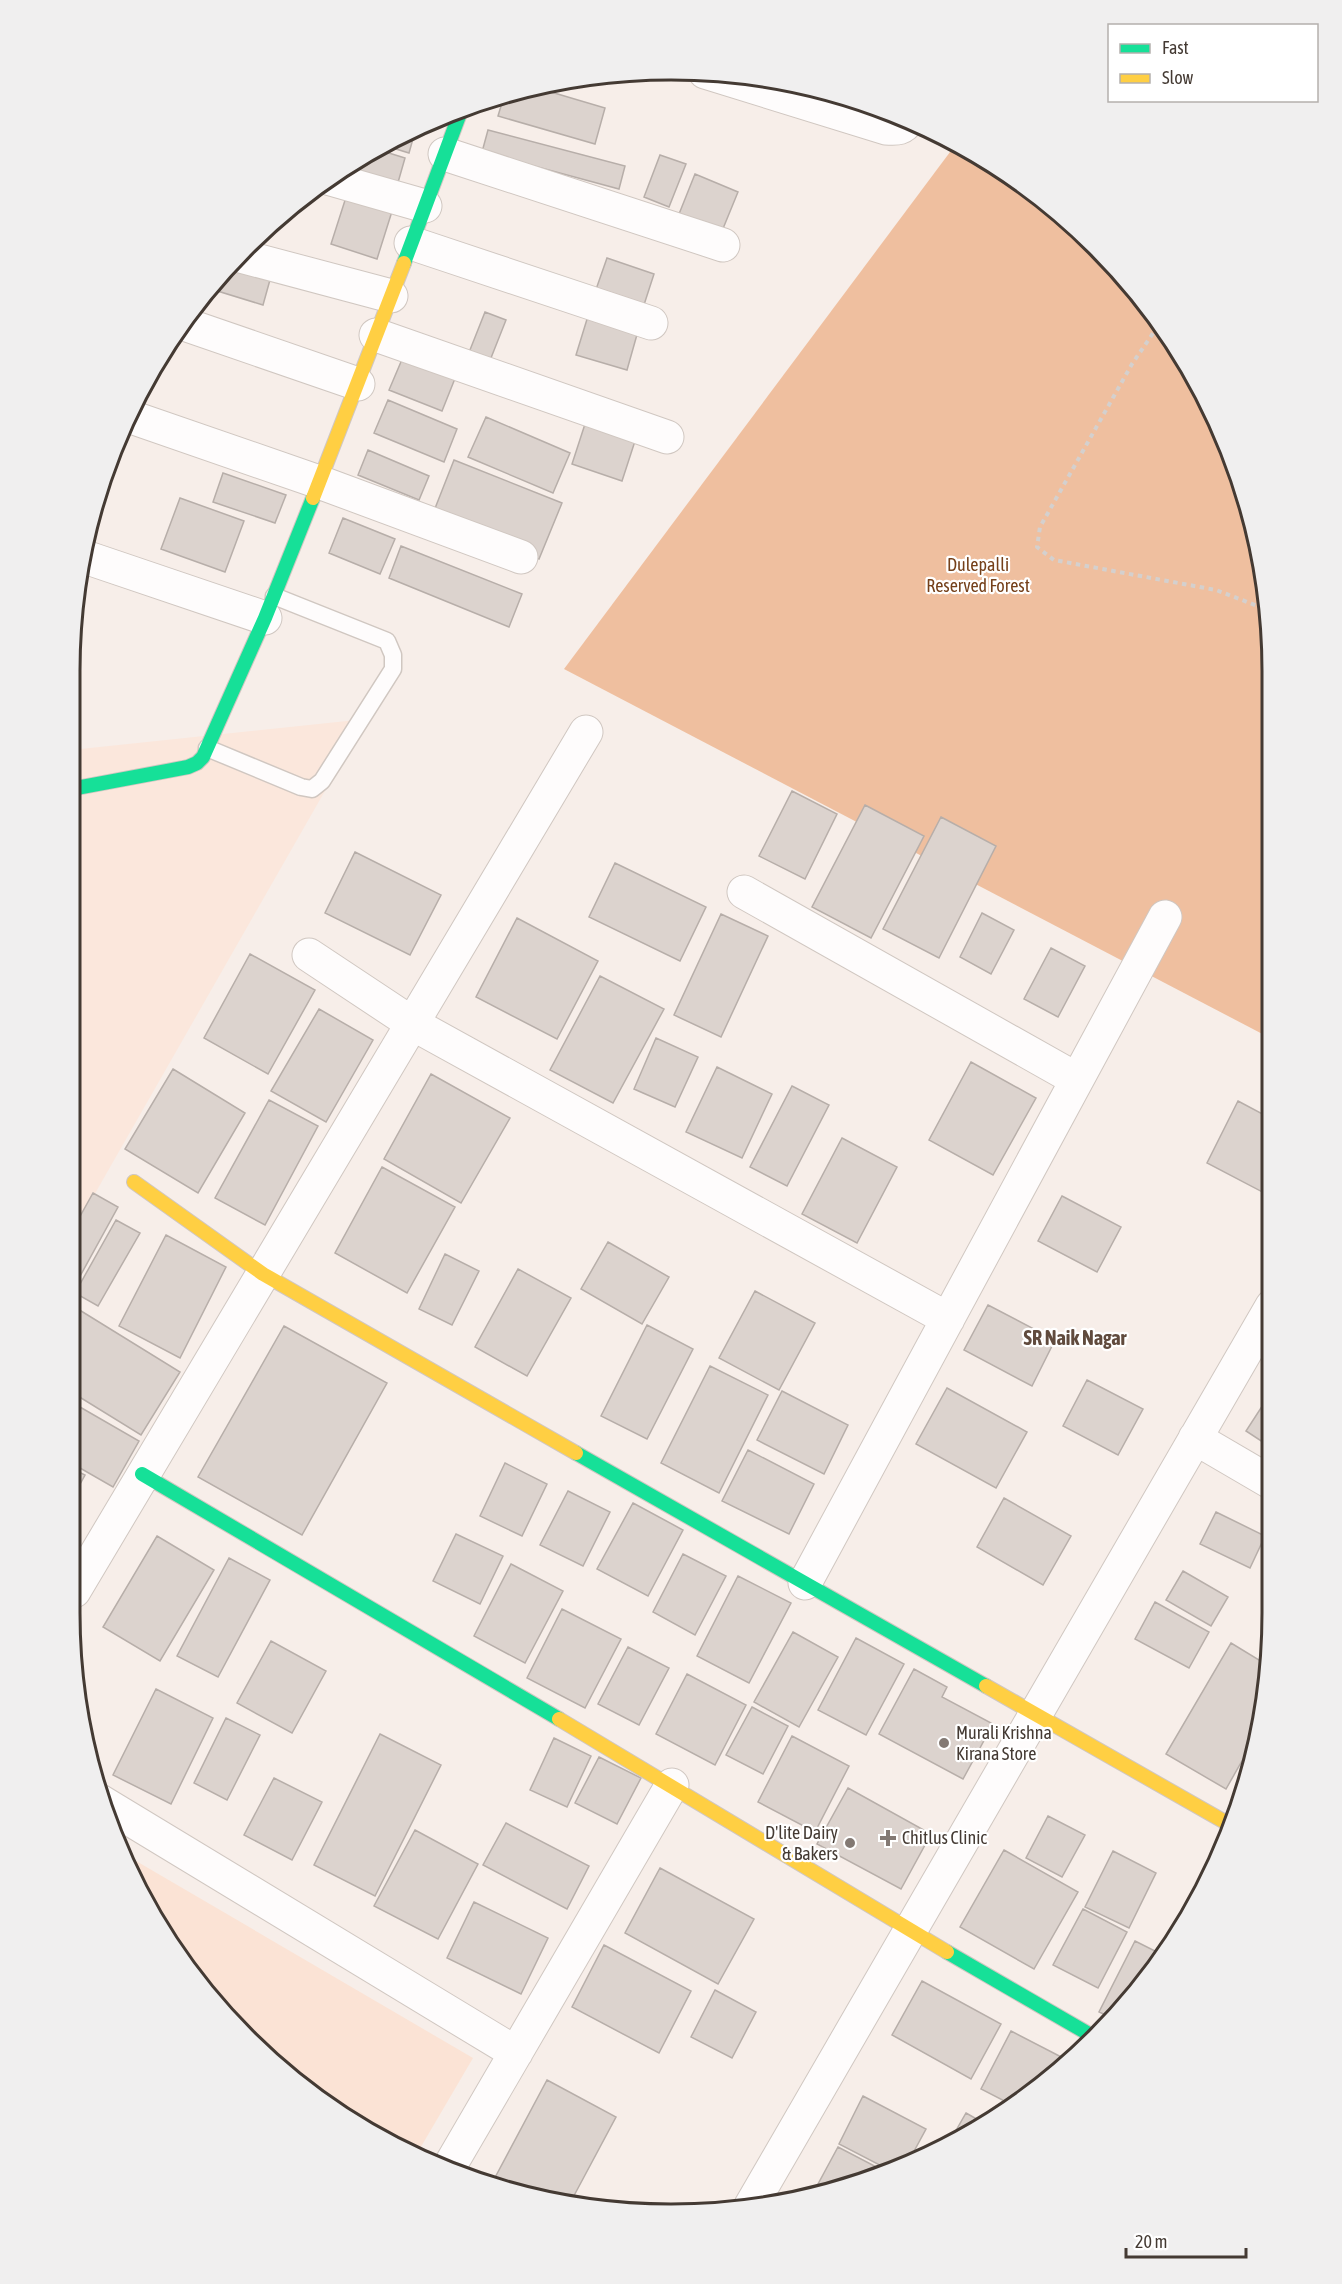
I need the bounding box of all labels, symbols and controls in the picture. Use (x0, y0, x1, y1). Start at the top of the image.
legend (1108, 24, 1318, 102)
text: Fast (1162, 37, 1189, 58)
text: Slow (1162, 67, 1193, 88)
park label: Dulepalli Reserved Forest (926, 554, 1030, 596)
district label: SR Naik Nagar (1024, 1326, 1128, 1349)
place label: Murali Krishna Kirana Store (956, 1722, 1052, 1764)
marker: Murali Krishna Kirana Store (937, 1736, 951, 1750)
place label: D'lite Dairy & Bakers (765, 1822, 838, 1864)
place label: Chitlus Clinic (902, 1827, 987, 1848)
marker: Chitlus Clinic (879, 1829, 897, 1847)
marker: D'lite Dairy & Bakers (843, 1836, 857, 1850)
scale bar (1126, 2221, 1246, 2259)
text: 20 m (1135, 2231, 1167, 2252)

